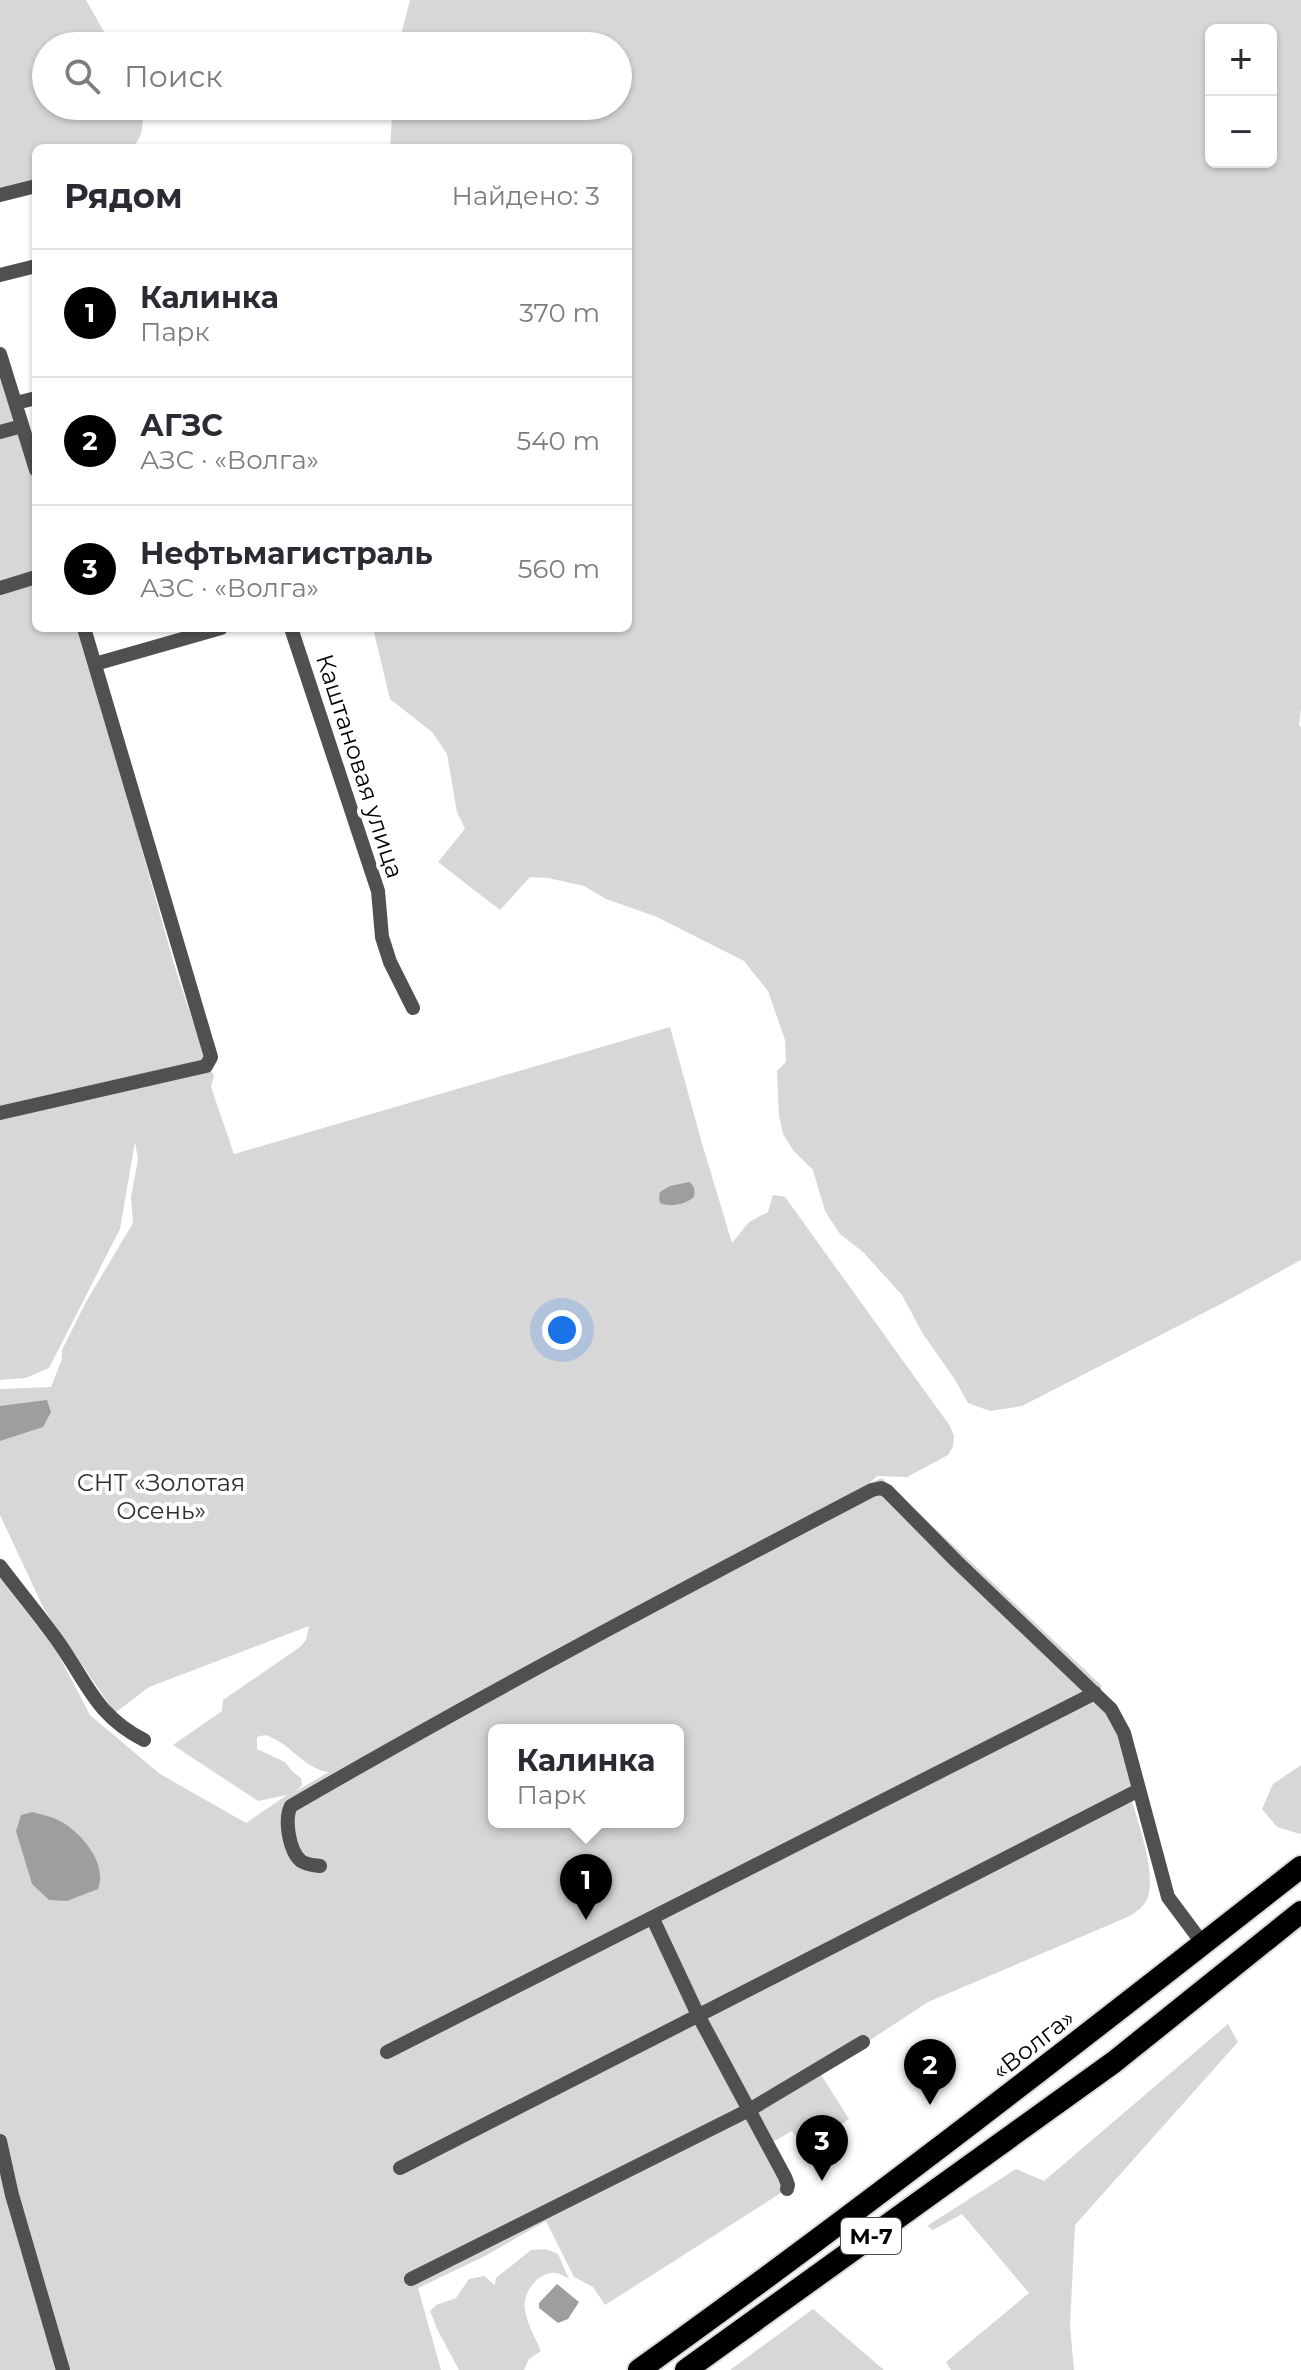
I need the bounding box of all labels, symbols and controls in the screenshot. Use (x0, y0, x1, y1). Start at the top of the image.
map controls (1205, 24, 1277, 168)
button: + (1205, 24, 1277, 96)
search box (32, 32, 632, 120)
icon: search (60, 54, 104, 98)
text: Поиск (124, 58, 223, 95)
button: − (1205, 96, 1277, 168)
text: Рядом (64, 175, 183, 217)
text: Найдено: 3 (452, 180, 600, 212)
text: Калинка (140, 279, 279, 316)
text: 1 (85, 297, 95, 329)
text: 370 m (519, 297, 600, 329)
text: Парк (140, 316, 210, 348)
text: АГЗС (140, 407, 223, 444)
text: 2 (82, 425, 98, 457)
text: 540 m (516, 425, 600, 457)
text: АЗС · «Волга» (140, 444, 319, 476)
text: Нефтьмагистраль (140, 535, 433, 572)
text: 3 (82, 553, 98, 585)
text: 560 m (518, 553, 600, 585)
text: АЗС · «Волга» (140, 572, 319, 604)
street label: Каштановая улица (310, 650, 410, 882)
your location (542, 1310, 582, 1350)
park label: СНТ «Золотая Осень» (77, 1468, 245, 1525)
popup (488, 1724, 684, 1828)
text: Калинка (517, 1742, 655, 1779)
text: Парк (517, 1779, 586, 1811)
pin: 1 (560, 1854, 612, 1920)
street label: «Волга» (986, 2003, 1080, 2085)
pin: 2 (904, 2039, 956, 2105)
pin: 3 (796, 2115, 848, 2181)
road number: М-7 (841, 2218, 901, 2254)

